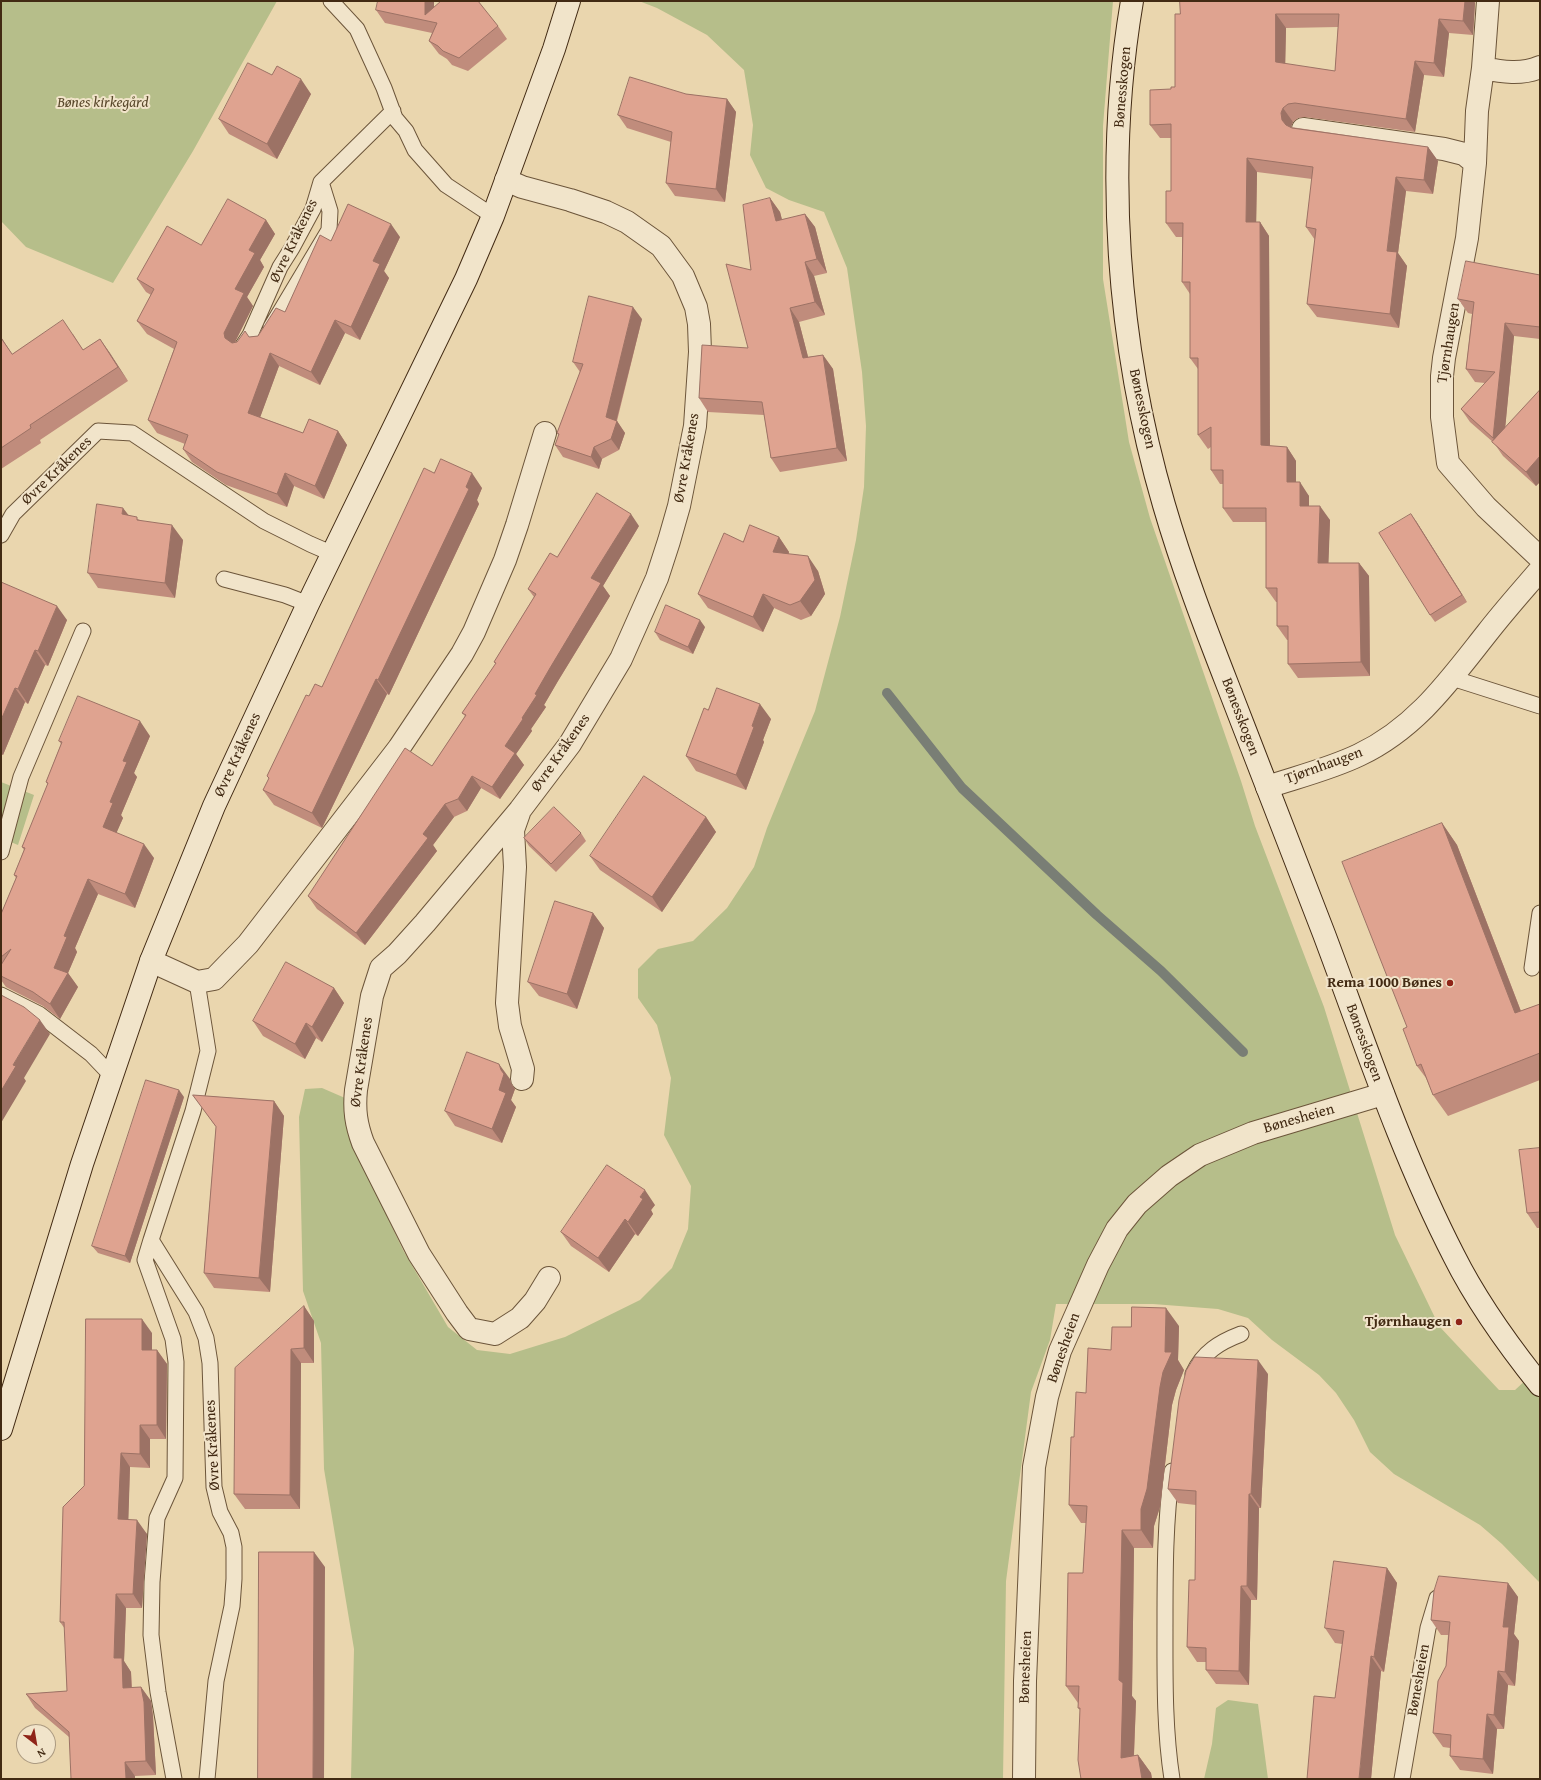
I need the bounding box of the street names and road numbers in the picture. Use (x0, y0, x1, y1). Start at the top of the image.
street label: Bønesskogen (1110, 46, 1136, 128)
street label: Øvre Kråkenes (266, 196, 322, 286)
street label: Tjørnhaugen (1434, 301, 1464, 385)
street label: Bønesskogen (1125, 367, 1159, 451)
street label: Øvre Kråkenes (670, 412, 704, 504)
street label: Øvre Kråkenes (18, 433, 96, 509)
street label: Bønesskogen (1217, 676, 1263, 758)
street label: Øvre Kråkenes (211, 710, 265, 800)
street label: Øvre Kråkenes (528, 711, 594, 795)
street label: Tjørnhaugen (1283, 744, 1365, 788)
street label: Bønesskogen (1342, 1002, 1386, 1084)
street label: Øvre Kråkenes (347, 1016, 377, 1108)
street label: Bønesheien (1262, 1100, 1336, 1138)
street label: Bønesheien (1044, 1311, 1084, 1385)
street label: Øvre Kråkenes (202, 1399, 224, 1491)
street label: Bønesheien (1016, 1630, 1036, 1704)
street label: Bønesheien (1404, 1643, 1434, 1717)

